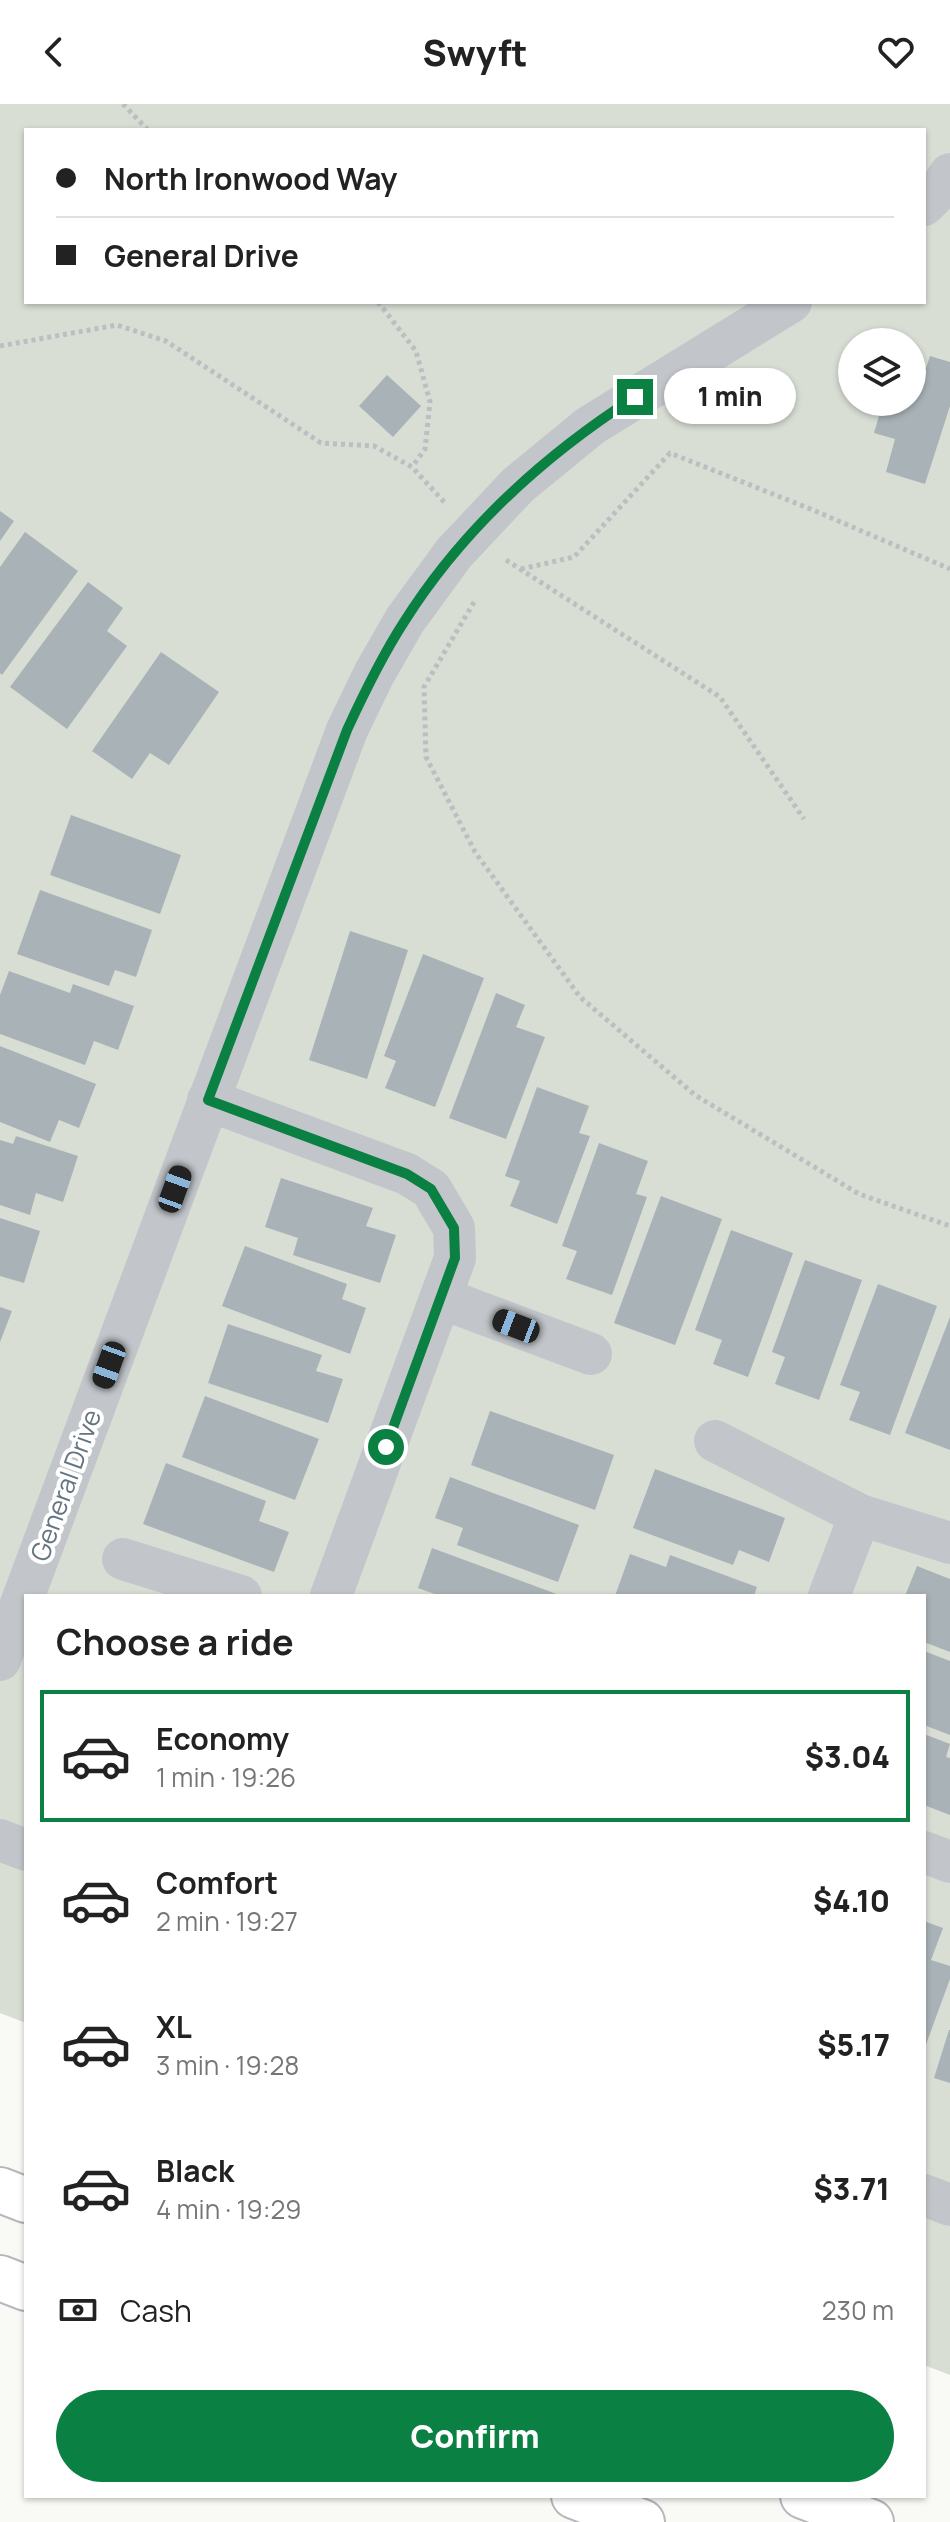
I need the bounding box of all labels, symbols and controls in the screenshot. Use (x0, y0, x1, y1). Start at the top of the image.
text: Swyft (422, 28, 528, 77)
icon: back (32, 30, 76, 74)
icon: heart (874, 30, 918, 74)
text: North Ironwood Way (104, 158, 397, 199)
text: General Drive (104, 235, 299, 276)
map controls (838, 328, 926, 416)
button: layers (838, 328, 926, 416)
callout: 1 min (663, 369, 795, 425)
text: 1 min (697, 378, 763, 414)
route end (617, 379, 653, 415)
car (156, 1162, 194, 1216)
car (489, 1306, 543, 1346)
car (90, 1338, 128, 1392)
street label: General Drive (21, 1404, 109, 1566)
route start (368, 1429, 404, 1465)
text: Choose a ride (56, 1617, 294, 1666)
text: Economy (156, 1718, 289, 1759)
icon: car (60, 1720, 132, 1792)
text: $3.04 (805, 1736, 890, 1777)
text: 1 min · 19:26 (156, 1759, 296, 1795)
text: Comfort (156, 1862, 278, 1903)
icon: car (60, 1864, 132, 1936)
text: $4.10 (813, 1880, 890, 1921)
text: 2 min · 19:27 (156, 1903, 298, 1939)
text: XL (156, 2006, 192, 2047)
icon: car (60, 2008, 132, 2080)
text: $5.17 (817, 2024, 890, 2065)
text: 3 min · 19:28 (156, 2047, 299, 2083)
text: Black (156, 2150, 234, 2191)
icon: car (60, 2152, 132, 2224)
text: $3.71 (813, 2168, 890, 2209)
text: 4 min · 19:29 (156, 2191, 301, 2227)
icon: cash (56, 2288, 100, 2332)
text: Cash (120, 2290, 192, 2331)
text: 230 m (822, 2292, 894, 2328)
button: Confirm (56, 2390, 894, 2482)

